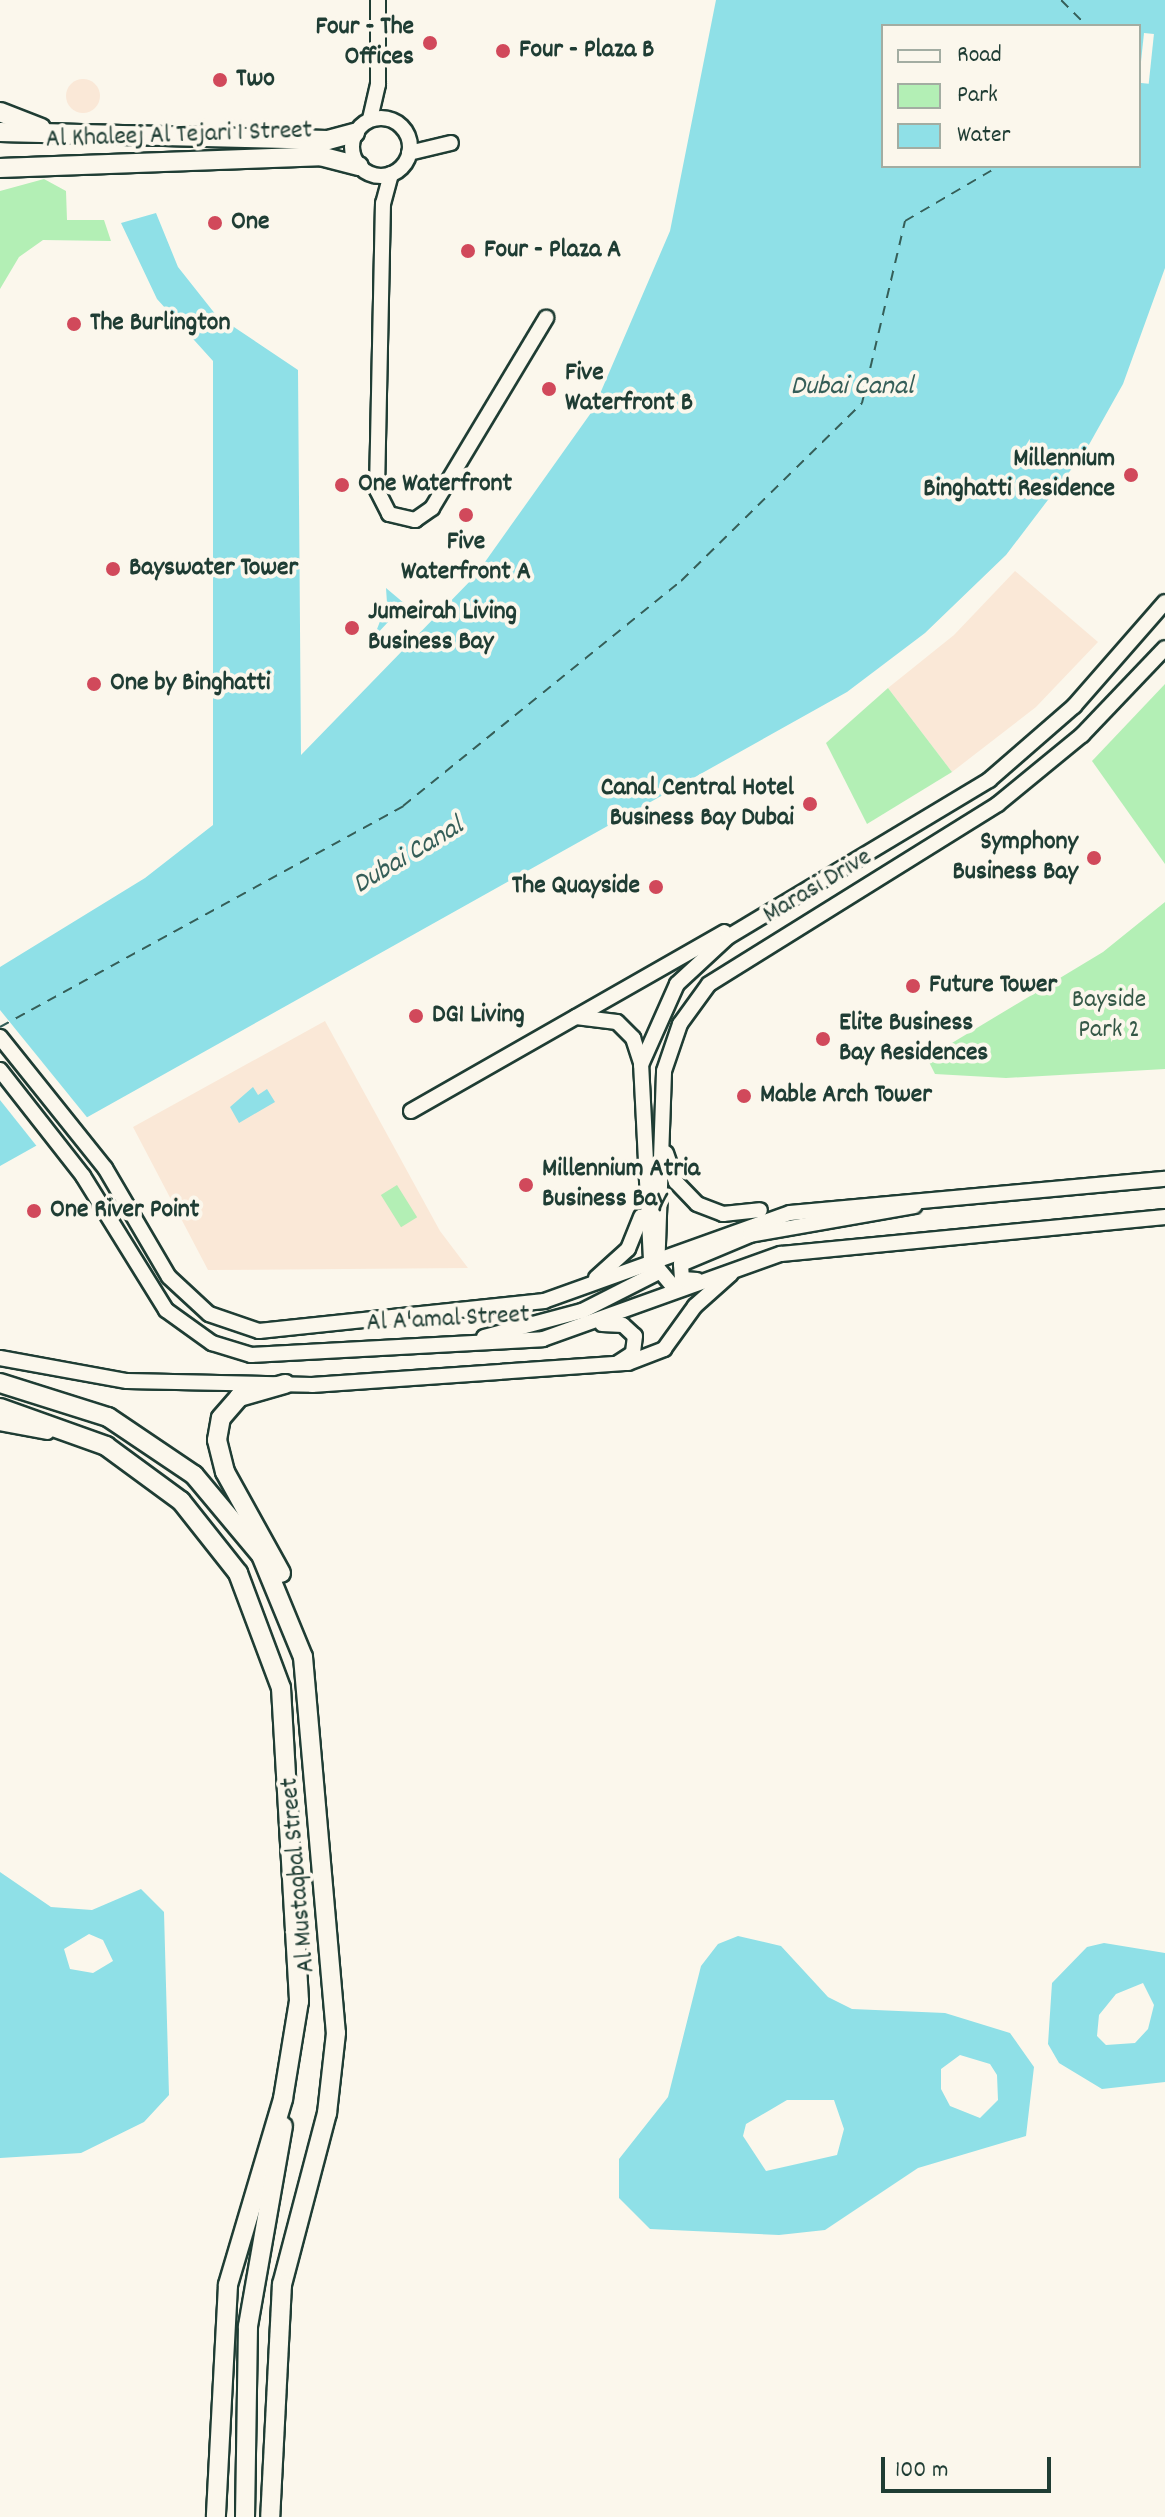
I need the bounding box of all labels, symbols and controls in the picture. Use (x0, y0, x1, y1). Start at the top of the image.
place label: Four - The Offices (315, 12, 414, 74)
legend (881, 24, 1141, 168)
marker: Four - The Offices (421, 34, 439, 52)
place label: Four - Plaza B (519, 35, 654, 67)
text: Road (957, 39, 1002, 73)
marker: Four - Plaza B (494, 42, 512, 60)
place label: Two (236, 64, 275, 96)
marker: Two (211, 71, 229, 89)
text: Park (957, 79, 998, 113)
street label: Al Khaleej Al Tejari 1 Street (45, 116, 313, 156)
text: Water (957, 119, 1010, 153)
place label: One (231, 207, 269, 239)
marker: One (206, 214, 224, 232)
place label: Four - Plaza A (484, 235, 621, 267)
marker: Four - Plaza A (459, 242, 477, 260)
place label: The Burlington (90, 308, 230, 340)
marker: The Burlington (65, 315, 83, 333)
place label: Five Waterfront B (565, 358, 693, 420)
water label: Dubai Canal (790, 371, 914, 405)
marker: Five Waterfront B (540, 380, 558, 398)
place label: Millennium Binghatti Residence (923, 444, 1115, 506)
marker: Millennium Binghatti Residence (1122, 466, 1140, 484)
place label: One Waterfront (358, 469, 512, 501)
marker: One Waterfront (333, 476, 351, 494)
marker: Five Waterfront A (457, 506, 475, 524)
place label: Five Waterfront A (401, 527, 531, 588)
place label: Bayswater Tower (129, 553, 298, 585)
marker: Bayswater Tower (104, 560, 122, 578)
place label: Jumeirah Living Business Bay (368, 597, 517, 658)
marker: Jumeirah Living Business Bay (343, 619, 361, 637)
place label: One by Binghatti (110, 668, 271, 700)
marker: One by Binghatti (85, 675, 103, 693)
place label: Canal Central Hotel Business Bay Dubai (601, 773, 794, 834)
marker: Canal Central Hotel Business Bay Dubai (801, 795, 819, 813)
water label: Dubai Canal (348, 811, 470, 903)
place label: Symphony Business Bay (952, 827, 1078, 888)
street label: Marasi Drive (758, 842, 878, 932)
marker: Symphony Business Bay (1085, 849, 1103, 867)
place label: The Quayside (512, 871, 640, 903)
marker: The Quayside (647, 878, 665, 896)
place label: Future Tower (929, 970, 1057, 1002)
marker: Future Tower (904, 977, 922, 995)
park label: Bayside Park 2 (1072, 985, 1146, 1046)
place label: DG1 Living (432, 1000, 525, 1032)
marker: DG1 Living (407, 1007, 425, 1025)
place label: Elite Business Bay Residences (839, 1008, 988, 1070)
marker: Elite Business Bay Residences (814, 1030, 832, 1048)
place label: Mable Arch Tower (760, 1080, 932, 1112)
marker: Mable Arch Tower (735, 1087, 753, 1105)
place label: Millennium Atria Business Bay (542, 1154, 700, 1216)
marker: Millennium Atria Business Bay (517, 1176, 535, 1194)
place label: One River Point (50, 1195, 199, 1227)
marker: One River Point (25, 1202, 43, 1220)
street label: Al A'amal Street (366, 1300, 530, 1340)
street label: Al Mustaqbal Street (275, 1776, 323, 1974)
scale bar (885, 2441, 1055, 2491)
text: 100 m (895, 2454, 948, 2488)

